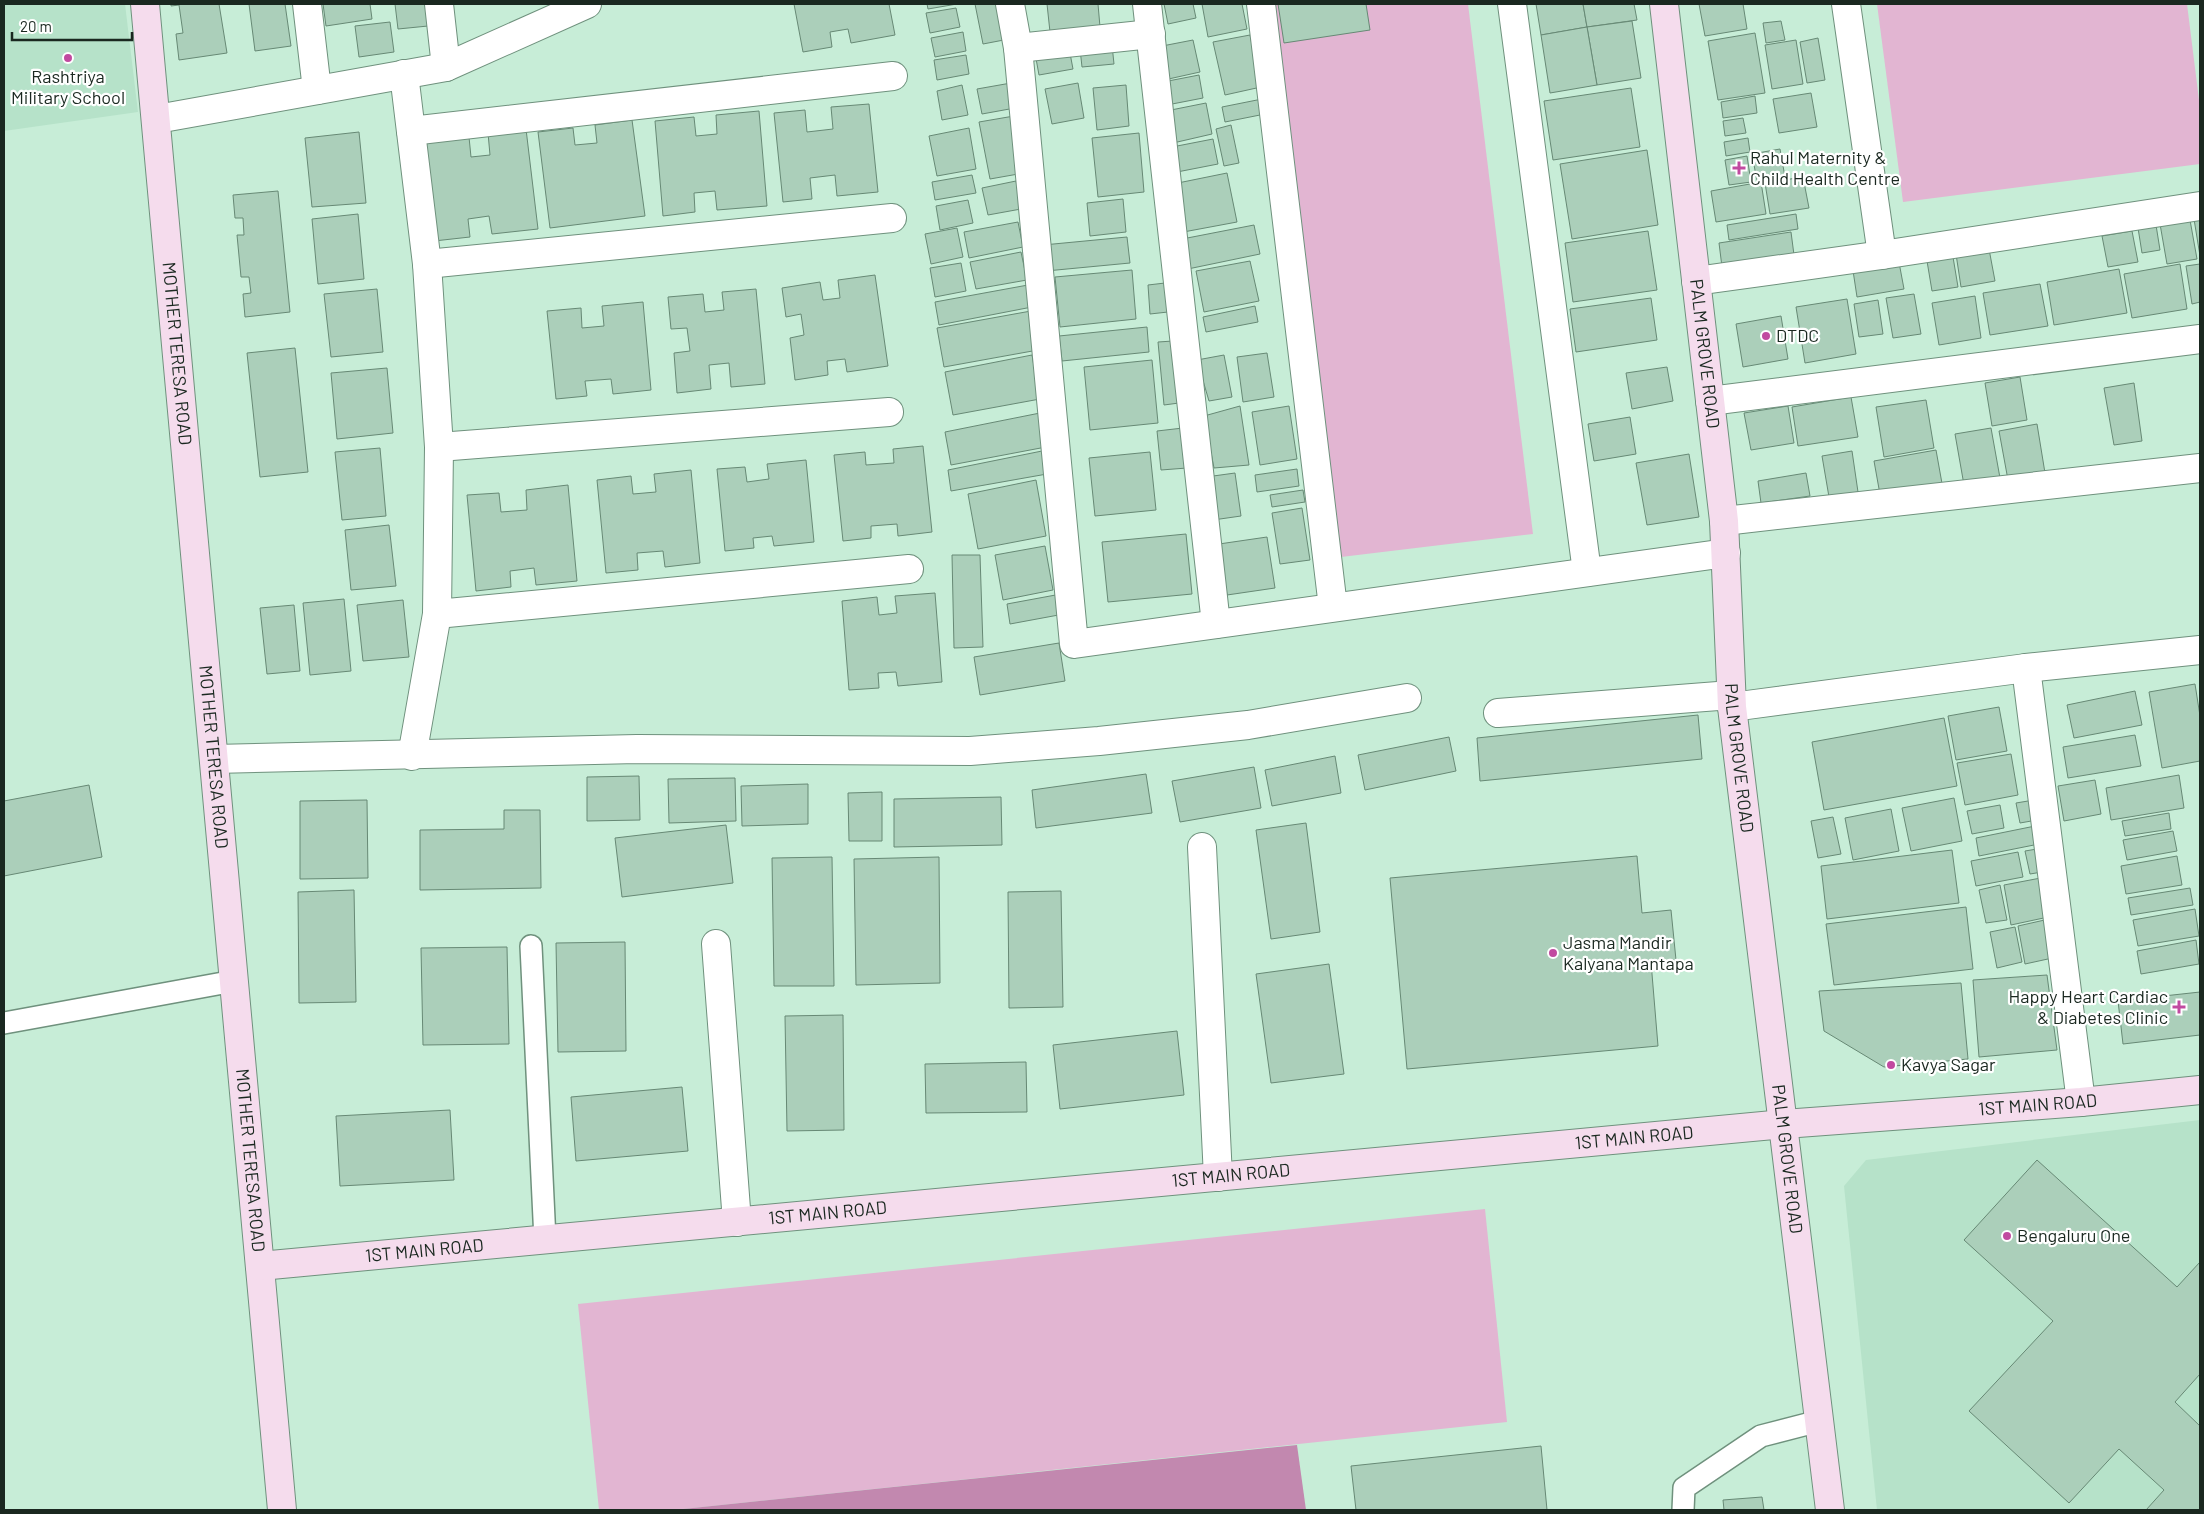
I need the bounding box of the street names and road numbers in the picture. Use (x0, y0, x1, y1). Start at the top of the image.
street label: MOTHER TERESA ROAD (159, 261, 197, 446)
street label: PALM GROVE ROAD (1686, 278, 1725, 429)
street label: MOTHER TERESA ROAD (195, 664, 234, 849)
street label: PALM GROVE ROAD (1721, 683, 1759, 834)
street label: MOTHER TERESA ROAD (232, 1068, 270, 1253)
street label: PALM GROVE ROAD (1768, 1083, 1808, 1235)
street label: 1ST MAIN ROAD (1978, 1088, 2098, 1120)
street label: 1ST MAIN ROAD (1574, 1121, 1694, 1153)
street label: 1ST MAIN ROAD (1171, 1158, 1291, 1191)
street label: 1ST MAIN ROAD (767, 1196, 888, 1229)
street label: 1ST MAIN ROAD (364, 1233, 484, 1266)

